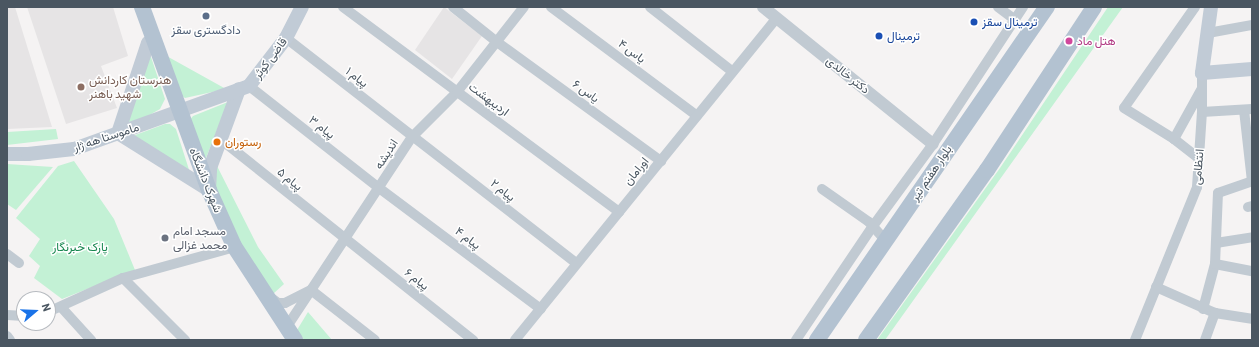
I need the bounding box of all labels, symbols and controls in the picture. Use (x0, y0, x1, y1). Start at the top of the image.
marker: دادگستری سقز (201, 11, 211, 21)
place label: ترمینال سقز (982, 15, 1037, 29)
marker: ترمینال سقز (969, 17, 979, 27)
place label: دادگستری سقز (171, 23, 241, 37)
place label: ترمینال (887, 29, 920, 43)
marker: ترمینال (874, 31, 884, 41)
place label: هتل ماد (1077, 34, 1116, 48)
street label: قاضی کوثر (250, 35, 290, 81)
street label: یاس ۴ (616, 36, 648, 66)
marker: هتل ماد (1064, 36, 1074, 46)
street label: دکتر خالدی (823, 53, 873, 97)
street label: پیام ۱ (343, 64, 371, 90)
place label: هنرستان کاردانش شهید باهنر (89, 73, 171, 101)
street label: یاس ۶ (570, 77, 602, 105)
street label: اردیبهشت (466, 79, 512, 119)
marker: هنرستان کاردانش شهید باهنر (76, 82, 86, 92)
street label: پیام ۳ (306, 112, 338, 142)
street label: ماموستا هه ژار (71, 120, 141, 154)
place label: رستوران (225, 135, 261, 149)
street label: اندیشه (371, 136, 401, 172)
marker: رستوران (212, 137, 222, 147)
street label: بلوار هفتم تیر (907, 143, 955, 203)
street label: شهرک دانشگاه (186, 145, 226, 215)
street label: انتظامی (1189, 148, 1207, 186)
street label: اورامان (620, 154, 652, 188)
street label: پیام ۵ (274, 165, 306, 193)
street label: پیام ۲ (488, 176, 518, 204)
place label: مسجد امام محمد غزالی (173, 224, 227, 252)
street label: پیام ۴ (452, 224, 484, 252)
marker: مسجد امام محمد غزالی (160, 233, 170, 243)
park label: پارک خبرنگار (52, 240, 108, 254)
street label: پیام ۶ (402, 265, 432, 293)
north arrow (16, 291, 56, 331)
text: N (40, 302, 54, 313)

